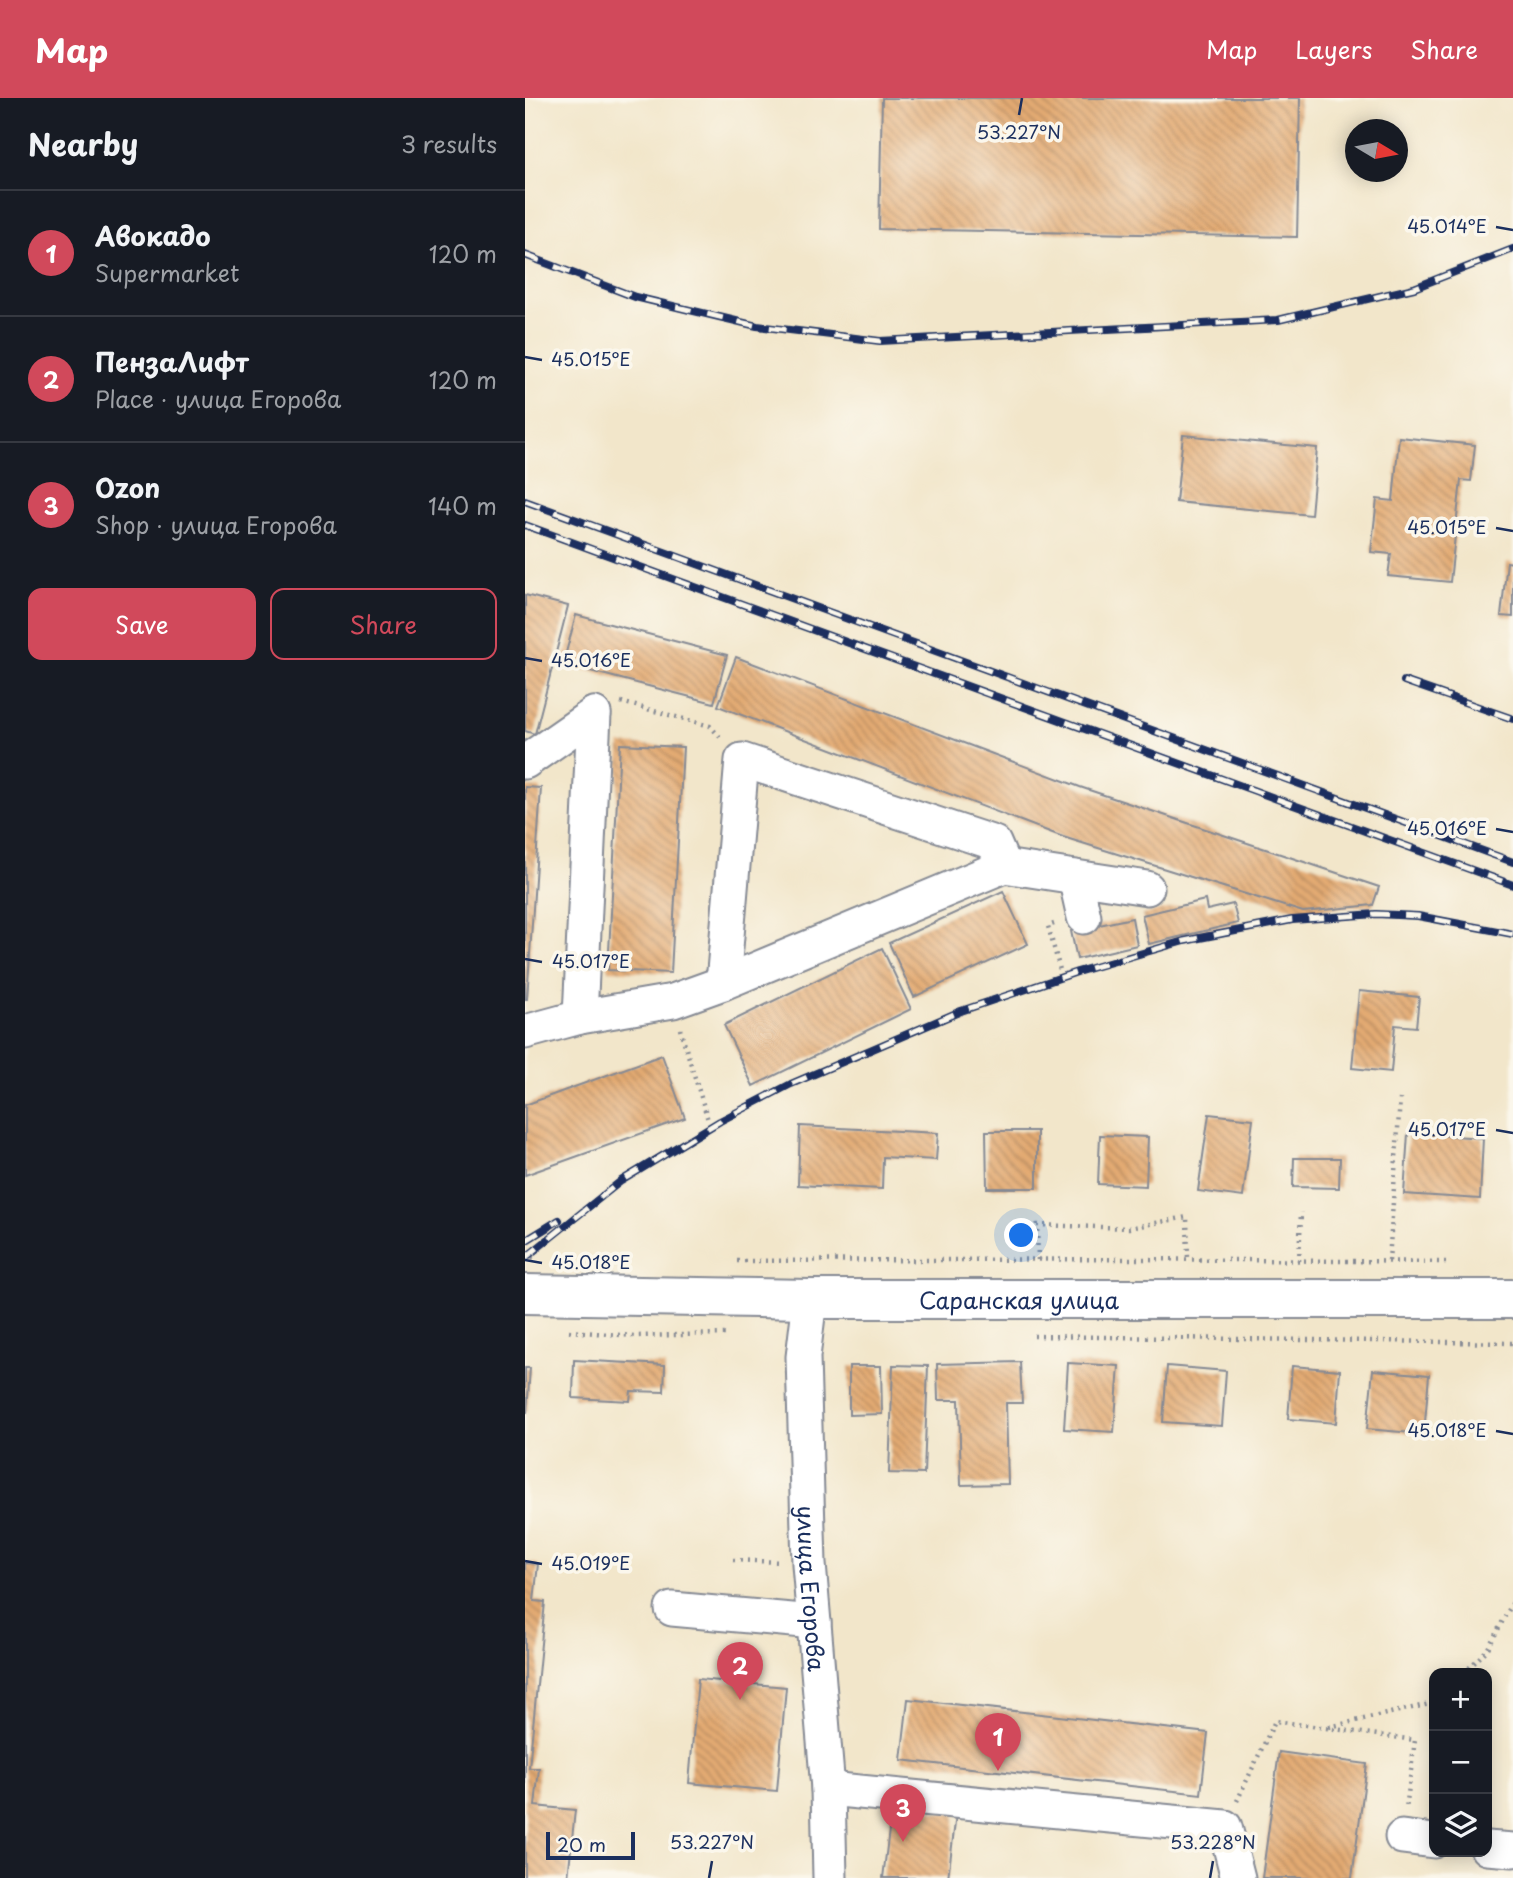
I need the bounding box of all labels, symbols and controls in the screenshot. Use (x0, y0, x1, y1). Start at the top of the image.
text: Map (35, 24, 108, 74)
text: Map (1206, 31, 1257, 67)
text: Layers (1295, 31, 1372, 67)
text: Share (1410, 31, 1478, 67)
text: 53.227°N (977, 118, 1061, 145)
north arrow (1345, 119, 1408, 182)
text: Nearby (28, 121, 138, 166)
text: 3 results (401, 126, 497, 161)
text: 45.014°E (1407, 212, 1487, 239)
text: Авокадо (95, 216, 211, 255)
text: 1 (46, 236, 57, 271)
text: 120 m (429, 236, 497, 271)
text: Supermarket (95, 255, 239, 290)
text: ПензаЛифт (95, 342, 249, 381)
text: 45.015°E (551, 345, 631, 372)
text: 2 (43, 362, 59, 397)
text: 120 m (429, 362, 497, 397)
text: Place · улица Егорова (95, 381, 341, 416)
text: Ozon (95, 468, 160, 507)
text: 3 (43, 488, 59, 523)
text: 140 m (428, 488, 497, 523)
text: Shop · улица Егорова (95, 507, 337, 542)
text: 45.015°E (1407, 513, 1487, 540)
button: Save (28, 588, 256, 660)
button: Share (270, 588, 497, 660)
text: 45.016°E (551, 646, 631, 673)
text: 45.016°E (1407, 814, 1487, 841)
text: 45.017°E (552, 947, 630, 974)
text: 45.017°E (1408, 1115, 1486, 1142)
your location (1004, 1218, 1038, 1252)
text: 45.018°E (551, 1248, 631, 1275)
street label: Саранская улица (919, 1282, 1120, 1317)
text: 45.018°E (1407, 1416, 1487, 1443)
street label: улица Егорова (790, 1505, 836, 1673)
text: 45.019°E (552, 1549, 630, 1576)
pin: 2 (717, 1642, 763, 1700)
map controls (1429, 1668, 1492, 1857)
button: + (1429, 1668, 1492, 1731)
pin: 1 (975, 1713, 1021, 1771)
button: − (1429, 1731, 1492, 1794)
pin: 3 (880, 1784, 926, 1842)
button: layers (1429, 1794, 1492, 1857)
text: 53.227°N (670, 1828, 754, 1855)
text: 53.228°N (1170, 1828, 1256, 1855)
scale bar (546, 1829, 635, 1861)
text: 20 m (557, 1830, 606, 1858)

